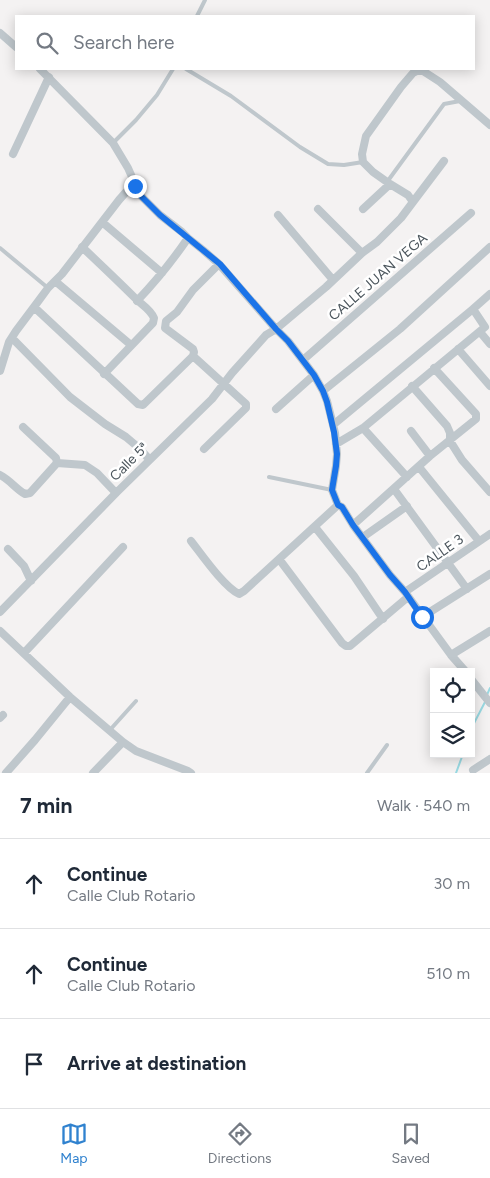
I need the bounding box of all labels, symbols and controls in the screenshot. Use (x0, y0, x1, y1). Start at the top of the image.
search box (15, 15, 475, 70)
icon: search (33, 29, 61, 57)
text: Search here (73, 31, 175, 54)
route end (124, 175, 147, 198)
street label: CALLE JUAN VEGA (325, 229, 431, 324)
street label: Calle 5ª (106, 439, 152, 485)
street label: CALLE 3 (413, 531, 467, 575)
route start (411, 606, 434, 629)
map controls (430, 668, 475, 758)
button: locate (430, 668, 475, 713)
button: layers (430, 713, 475, 758)
text: 7 min (20, 793, 72, 818)
text: Walk · 540 m (377, 796, 470, 815)
text: Continue (67, 863, 147, 886)
icon: ahead (20, 870, 48, 898)
text: 30 m (433, 874, 470, 893)
text: Calle Club Rotario (67, 886, 196, 905)
text: Continue (67, 953, 147, 976)
icon: ahead (20, 960, 48, 988)
text: 510 m (426, 964, 470, 983)
text: Calle Club Rotario (67, 976, 196, 995)
icon: arrive (20, 1050, 48, 1078)
text: Arrive at destination (67, 1052, 246, 1075)
tab: Map (60, 1120, 88, 1167)
tab: Directions (208, 1120, 272, 1167)
tab: Saved (391, 1120, 430, 1167)

